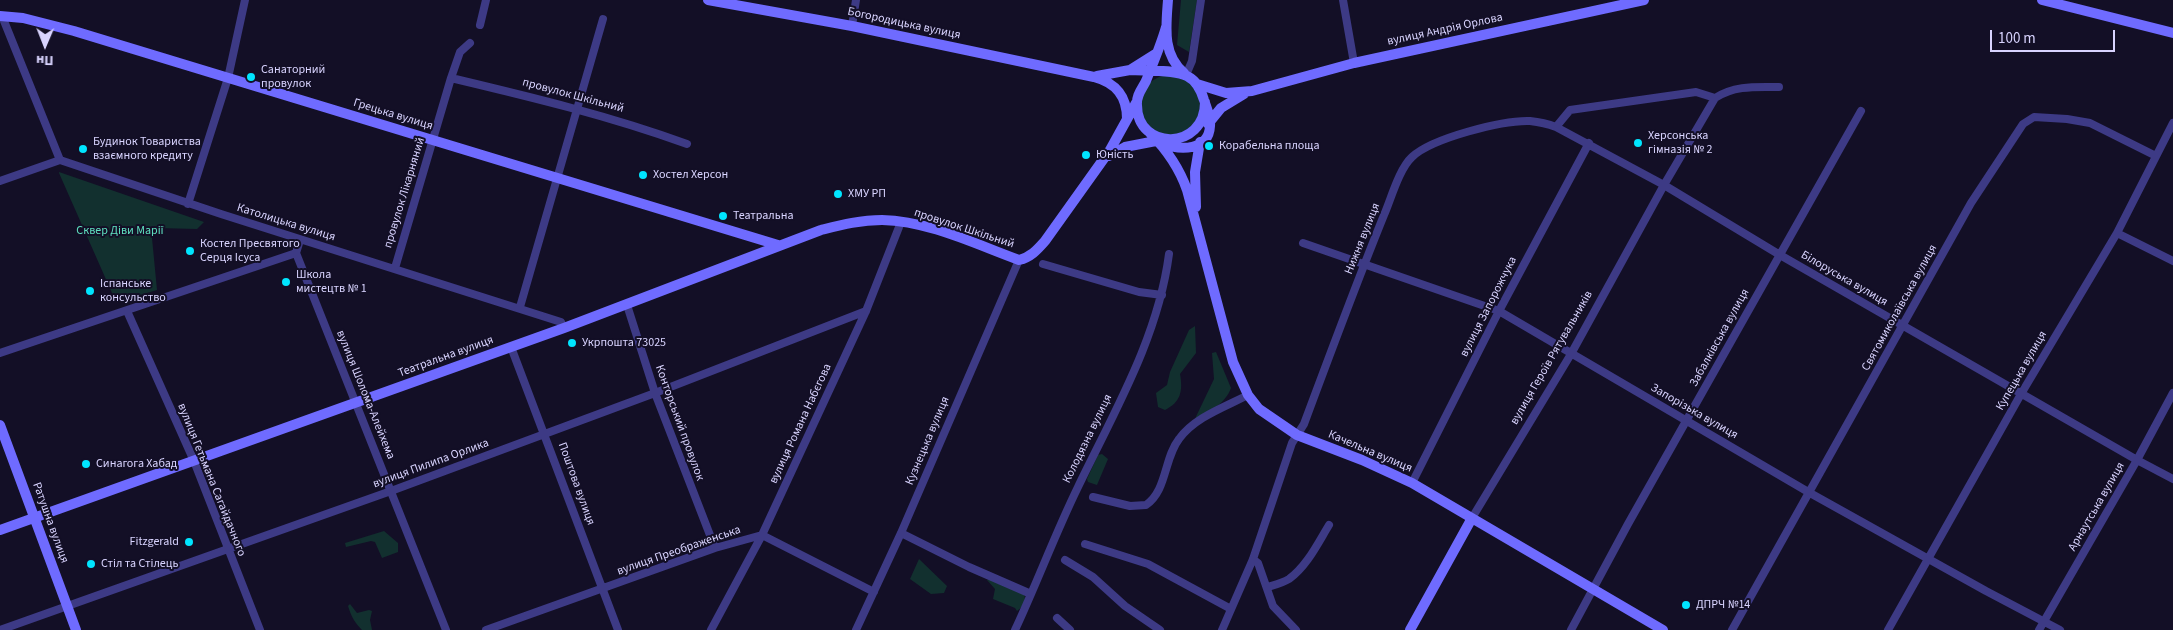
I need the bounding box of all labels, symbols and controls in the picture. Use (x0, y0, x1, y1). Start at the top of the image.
street label: Богородицька вулиця (846, 5, 962, 43)
street label: вулиця Андрія Орлова (1386, 11, 1504, 49)
north arrow (20, 20, 70, 70)
scale bar (1993, 20, 2118, 52)
text: 100 m (1998, 28, 2036, 49)
text: Пн (36, 50, 54, 70)
place label: Санаторний провулок (261, 63, 325, 91)
marker: Санаторний провулок (245, 71, 257, 83)
street label: провулок Шкільний (521, 76, 625, 116)
street label: Грецька вулиця (352, 96, 434, 134)
place label: Херсонська гімназія № 2 (1648, 129, 1712, 157)
place label: Будинок Товариства взаємного кредиту (93, 135, 201, 163)
street label: провулок Лікарняний (381, 136, 429, 250)
marker: Херсонська гімназія № 2 (1632, 137, 1644, 149)
place label: Корабельна площа (1219, 139, 1320, 153)
marker: Корабельна площа (1203, 140, 1215, 152)
marker: Будинок Товариства взаємного кредиту (77, 143, 89, 155)
place label: Юність (1096, 148, 1133, 162)
marker: Юність (1080, 149, 1092, 161)
place label: Хостел Херсон (653, 168, 728, 182)
marker: Хостел Херсон (637, 169, 649, 181)
place label: ХМУ РП (848, 187, 886, 201)
marker: ХМУ РП (832, 188, 844, 200)
street label: Католицька вулиця (235, 201, 337, 245)
street label: Нижня вулиця (1342, 201, 1384, 277)
street label: провулок Шкільний (912, 206, 1016, 252)
place label: Театральна (733, 209, 793, 223)
marker: Театральна (717, 210, 729, 222)
park label: Сквер Діви Марії (76, 224, 164, 238)
place label: Костел Пресвятого Серця Ісуса (200, 237, 300, 265)
street label: Святомиколаївська вулиця (1859, 242, 1941, 374)
marker: Костел Пресвятого Серця Ісуса (184, 245, 196, 257)
street label: Білоруська вулиця (1798, 248, 1890, 310)
street label: вулиця Запорожчука (1457, 254, 1521, 360)
place label: Школа мистецтв № 1 (296, 268, 367, 296)
marker: Школа мистецтв № 1 (280, 276, 292, 288)
place label: Іспанське консульство (100, 277, 166, 305)
marker: Іспанське консульство (84, 285, 96, 297)
street label: Забалківська вулиця (1687, 287, 1753, 389)
street label: вулиця Героїв Рятувальників (1508, 289, 1596, 427)
street label: вулиця Шолома-Алейхема (332, 328, 398, 462)
street label: Купецька вулиця (1993, 329, 2051, 413)
street label: Театральна вулиця (396, 333, 496, 381)
place label: Укрпошта 73025 (582, 336, 666, 350)
marker: Укрпошта 73025 (566, 337, 578, 349)
street label: вулиця Романа Набєгова (767, 362, 835, 486)
street label: Конторський провулок (651, 363, 707, 483)
street label: Запорізька вулиця (1648, 381, 1740, 443)
street label: Колодязна вулиця (1060, 392, 1116, 486)
street label: Кузнецька вулиця (903, 395, 953, 487)
street label: вулиця Гетьмана Сагайдачного (174, 401, 248, 559)
street label: Качельна вулиця (1326, 428, 1414, 476)
street label: вулиця Пилипа Орлика (371, 436, 491, 492)
street label: Поштова вулиця (554, 441, 598, 527)
place label: Синагога Хабад (96, 457, 177, 471)
marker: Синагога Хабад (80, 458, 92, 470)
street label: Арнаутська вулиця (2066, 460, 2128, 554)
street label: Ратушна вулиця (29, 481, 71, 565)
street label: вулиця Преображенська (615, 523, 743, 579)
place label: Fitzgerald (130, 535, 179, 549)
marker: Fitzgerald (183, 536, 195, 548)
place label: Стіл та Стілець (101, 557, 178, 571)
marker: Стіл та Стілець (85, 558, 97, 570)
place label: ДПРЧ №14 (1696, 598, 1750, 612)
marker: ДПРЧ №14 (1680, 599, 1692, 611)

